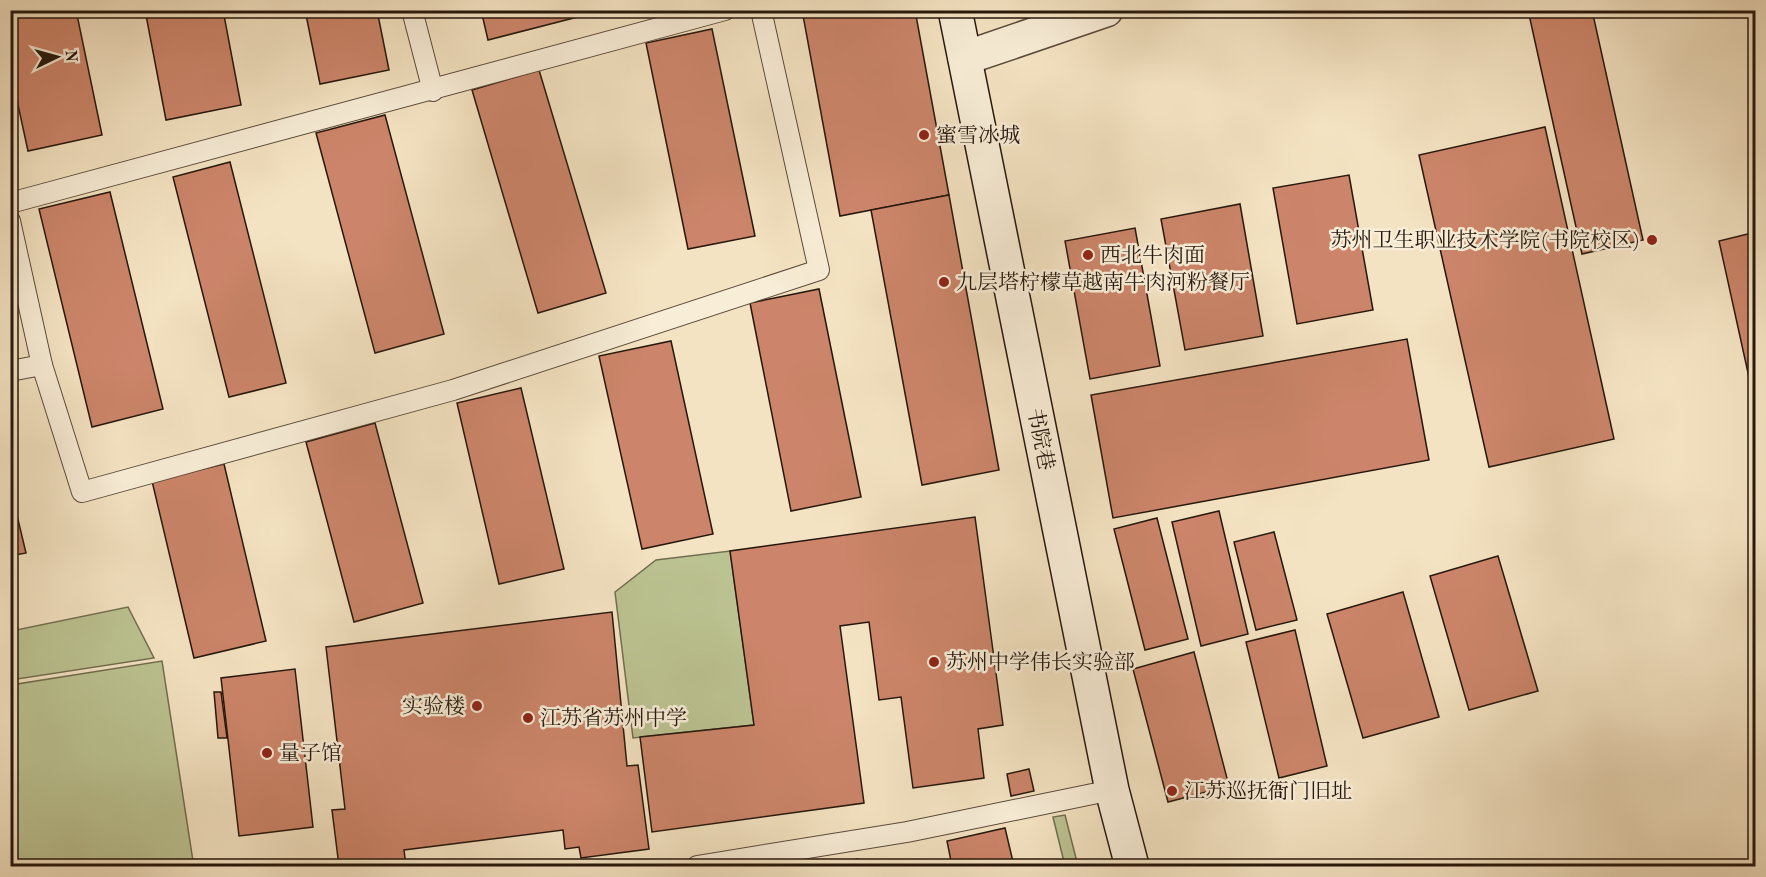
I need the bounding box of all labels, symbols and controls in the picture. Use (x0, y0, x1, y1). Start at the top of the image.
north arrow (27, 27, 87, 87)
text: N (61, 49, 79, 63)
place label: 蜜雪冰城 (936, 124, 1020, 147)
marker: 蜜雪冰城 (917, 128, 931, 142)
place label: 苏州卫生职业技术学院(书院校区) (1330, 229, 1640, 252)
marker: 苏州卫生职业技术学院(书院校区) (1645, 233, 1659, 247)
place label: 西北牛肉面 (1100, 244, 1205, 267)
marker: 西北牛肉面 (1081, 248, 1095, 262)
place label: 九层塔柠檬草越南牛肉河粉餐厅 (956, 271, 1250, 294)
marker: 九层塔柠檬草越南牛肉河粉餐厅 (937, 275, 951, 289)
street label: 书院巷 (1023, 406, 1058, 472)
place label: 苏州中学伟长实验部 (946, 651, 1135, 674)
marker: 苏州中学伟长实验部 (927, 655, 941, 669)
place label: 实验楼 (402, 695, 465, 718)
marker: 实验楼 (470, 699, 484, 713)
place label: 江苏省苏州中学 (540, 707, 687, 730)
marker: 江苏省苏州中学 (521, 711, 535, 725)
place label: 量子馆 (279, 742, 342, 765)
marker: 量子馆 (260, 746, 274, 760)
place label: 江苏巡抚衙门旧址 (1184, 780, 1352, 803)
marker: 江苏巡抚衙门旧址 (1165, 784, 1179, 798)

